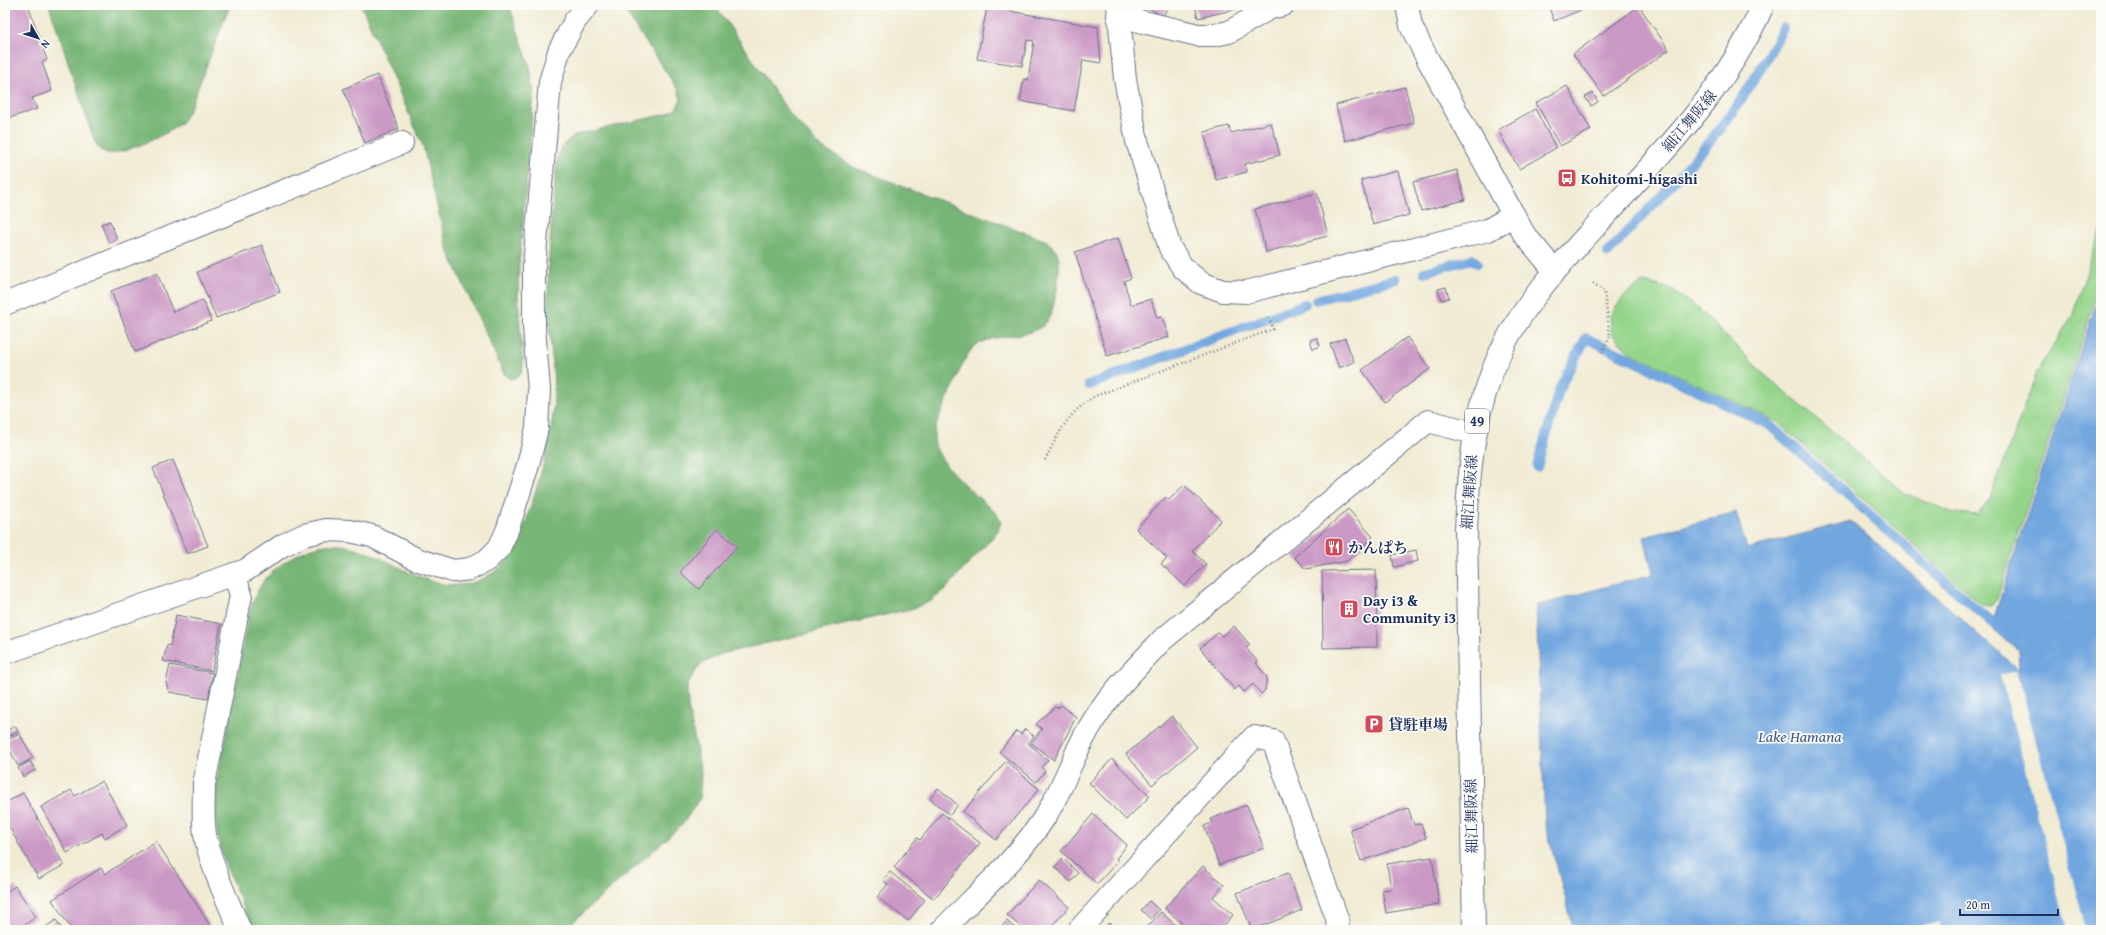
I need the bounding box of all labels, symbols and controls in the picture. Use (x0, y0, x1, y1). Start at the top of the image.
north arrow (18, 18, 58, 58)
text: N (37, 36, 54, 53)
street label: 細江舞阪線 (1657, 86, 1721, 156)
bus stop icon: Kohitomi-higashi (1556, 167, 1578, 189)
place label: Kohitomi-higashi (1581, 168, 1698, 189)
road number: 49 (1465, 409, 1489, 433)
street label: 細江舞阪線 (1456, 454, 1482, 530)
restaurant icon: かんぱち (1323, 536, 1345, 558)
place label: かんぱち (1348, 537, 1408, 558)
place label: Day i3 & Community i3 (1363, 590, 1456, 628)
building icon: Day i3 & Community i3 (1338, 598, 1360, 620)
parking icon: 貸駐車場 (1363, 713, 1385, 735)
place label: 貸駐車場 (1388, 714, 1448, 735)
water label: Lake Hamana (1757, 724, 1842, 748)
street label: 細江舞阪線 (1460, 778, 1482, 854)
scale bar (1960, 891, 2058, 917)
text: 20 m (1966, 896, 1990, 913)

